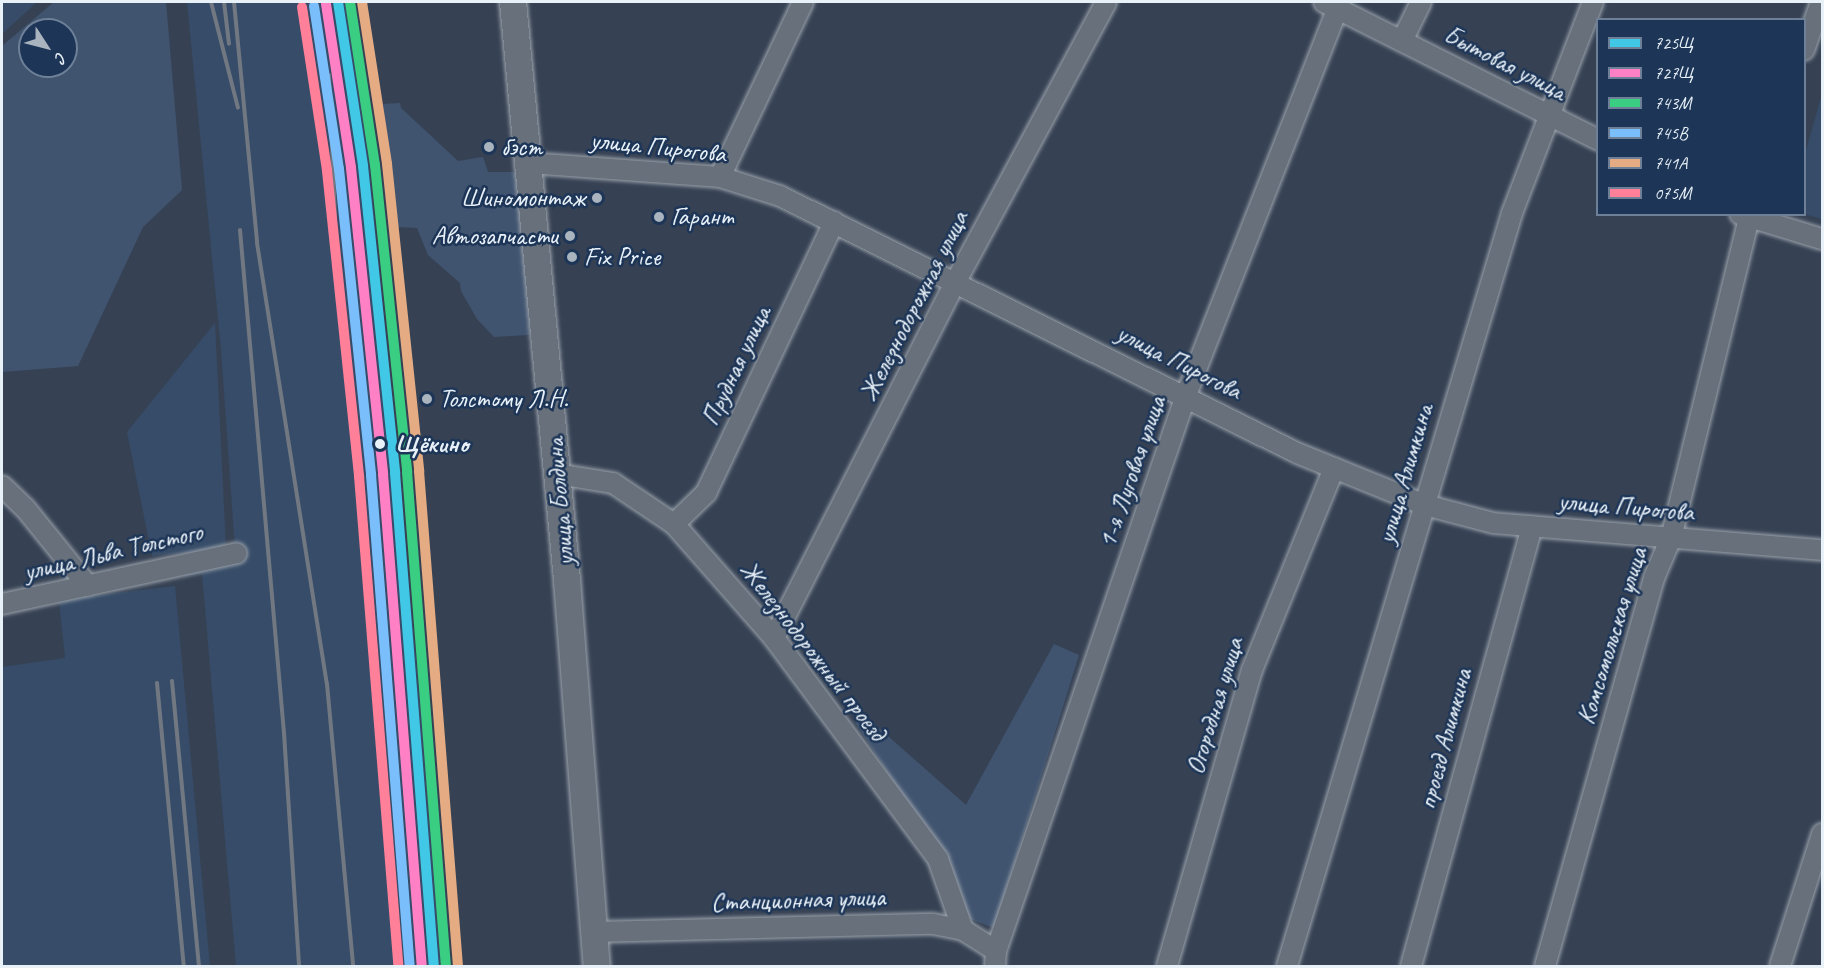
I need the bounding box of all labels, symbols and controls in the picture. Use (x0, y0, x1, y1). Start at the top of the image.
north arrow (18, 18, 78, 78)
legend (1596, 18, 1806, 216)
street label: Бытовая улица (1439, 19, 1571, 107)
text: 725Щ (1654, 32, 1694, 54)
text: С (51, 48, 71, 66)
text: 727Щ (1654, 62, 1694, 84)
text: 743М (1654, 92, 1691, 114)
text: 745В (1654, 122, 1688, 144)
street label: улица Пирогова (589, 124, 727, 170)
place label: бэст (501, 131, 542, 163)
marker: бэст (482, 140, 496, 154)
text: 741А (1654, 152, 1687, 174)
place label: Шиномонтаж (461, 182, 585, 214)
text: 075М (1654, 182, 1691, 204)
marker: Шиномонтаж (590, 191, 604, 205)
place label: Гарант (671, 201, 734, 233)
street label: Железнодорожная улица (852, 205, 976, 407)
marker: Гарант (652, 210, 666, 224)
place label: Автозапчасти (432, 220, 558, 252)
marker: Автозапчасти (563, 229, 577, 243)
place label: Fix Price (584, 241, 660, 273)
marker: Fix Price (565, 250, 579, 264)
street label: Прудная улица (695, 301, 777, 431)
street label: улица Пирогова (1111, 317, 1247, 407)
place label: Толстому Л.Н. (439, 383, 568, 415)
street label: 1-я Луговая улица (1091, 391, 1173, 553)
marker: Толстому Л.Н. (420, 392, 434, 406)
street label: улица Алимкина (1370, 400, 1440, 548)
place label: Щёкино (396, 428, 469, 460)
marker: Щёкино (369, 433, 391, 455)
street label: улица Болдина (539, 437, 581, 567)
street label: улица Пирогова (1557, 486, 1695, 528)
street label: улица Льва Толстого (21, 516, 205, 588)
street label: Комсомольская улица (1570, 542, 1654, 730)
street label: Железнодорожный проезд (733, 555, 893, 747)
street label: Огородная улица (1179, 633, 1251, 779)
street label: проезд Алимкина (1411, 663, 1479, 815)
street label: Станционная улица (709, 881, 887, 919)

